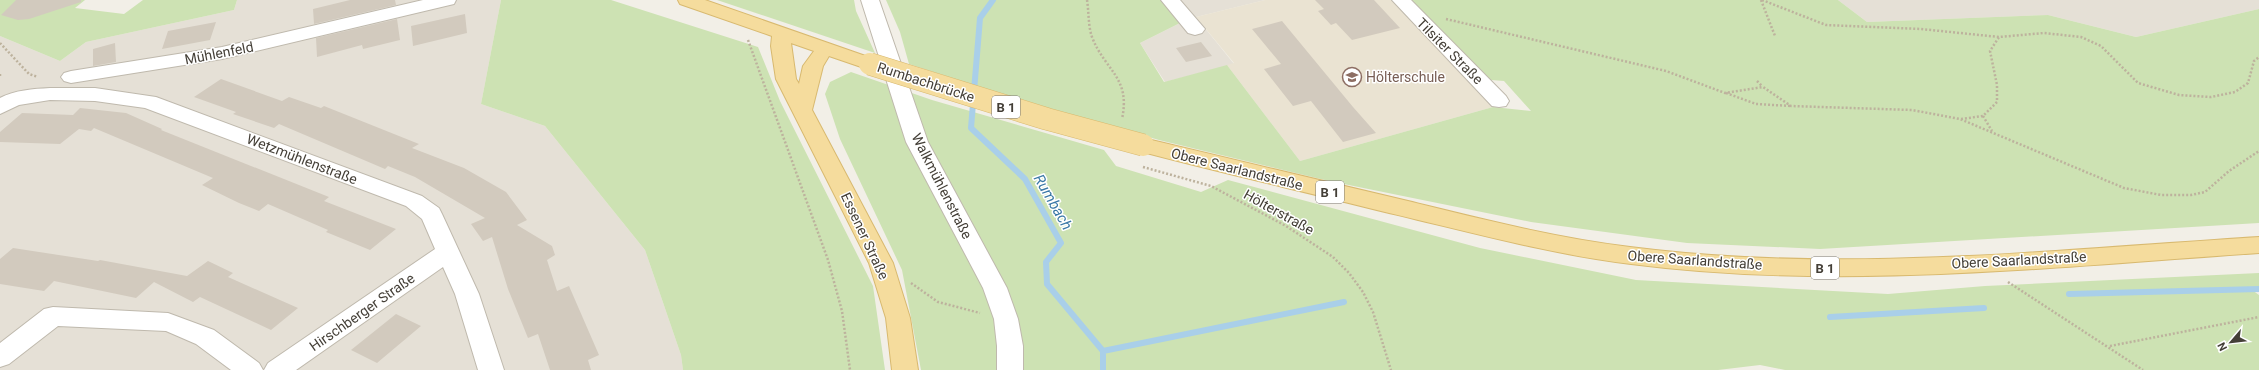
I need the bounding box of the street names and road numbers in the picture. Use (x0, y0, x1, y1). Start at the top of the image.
street label: Tilsiter Straße (1414, 15, 1486, 87)
street label: Mühlenfeld (183, 39, 255, 67)
street label: Rumbachbrücke (875, 59, 977, 105)
road number: B 1 (992, 96, 1020, 118)
street label: Wetzmühlenstraße (244, 131, 360, 187)
street label: Walkmühlenstraße (908, 131, 976, 241)
street label: Obere Saarlandstraße (1170, 145, 1304, 193)
road number: B 1 (1316, 181, 1344, 203)
street label: Hölterstraße (1241, 186, 1317, 238)
street label: Essener Straße (838, 190, 892, 282)
street label: Obere Saarlandstraße (1627, 247, 1763, 273)
street label: Obere Saarlandstraße (1951, 248, 2087, 272)
road number: B 1 (1811, 257, 1839, 279)
street label: Hirschberger Straße (306, 270, 418, 354)

